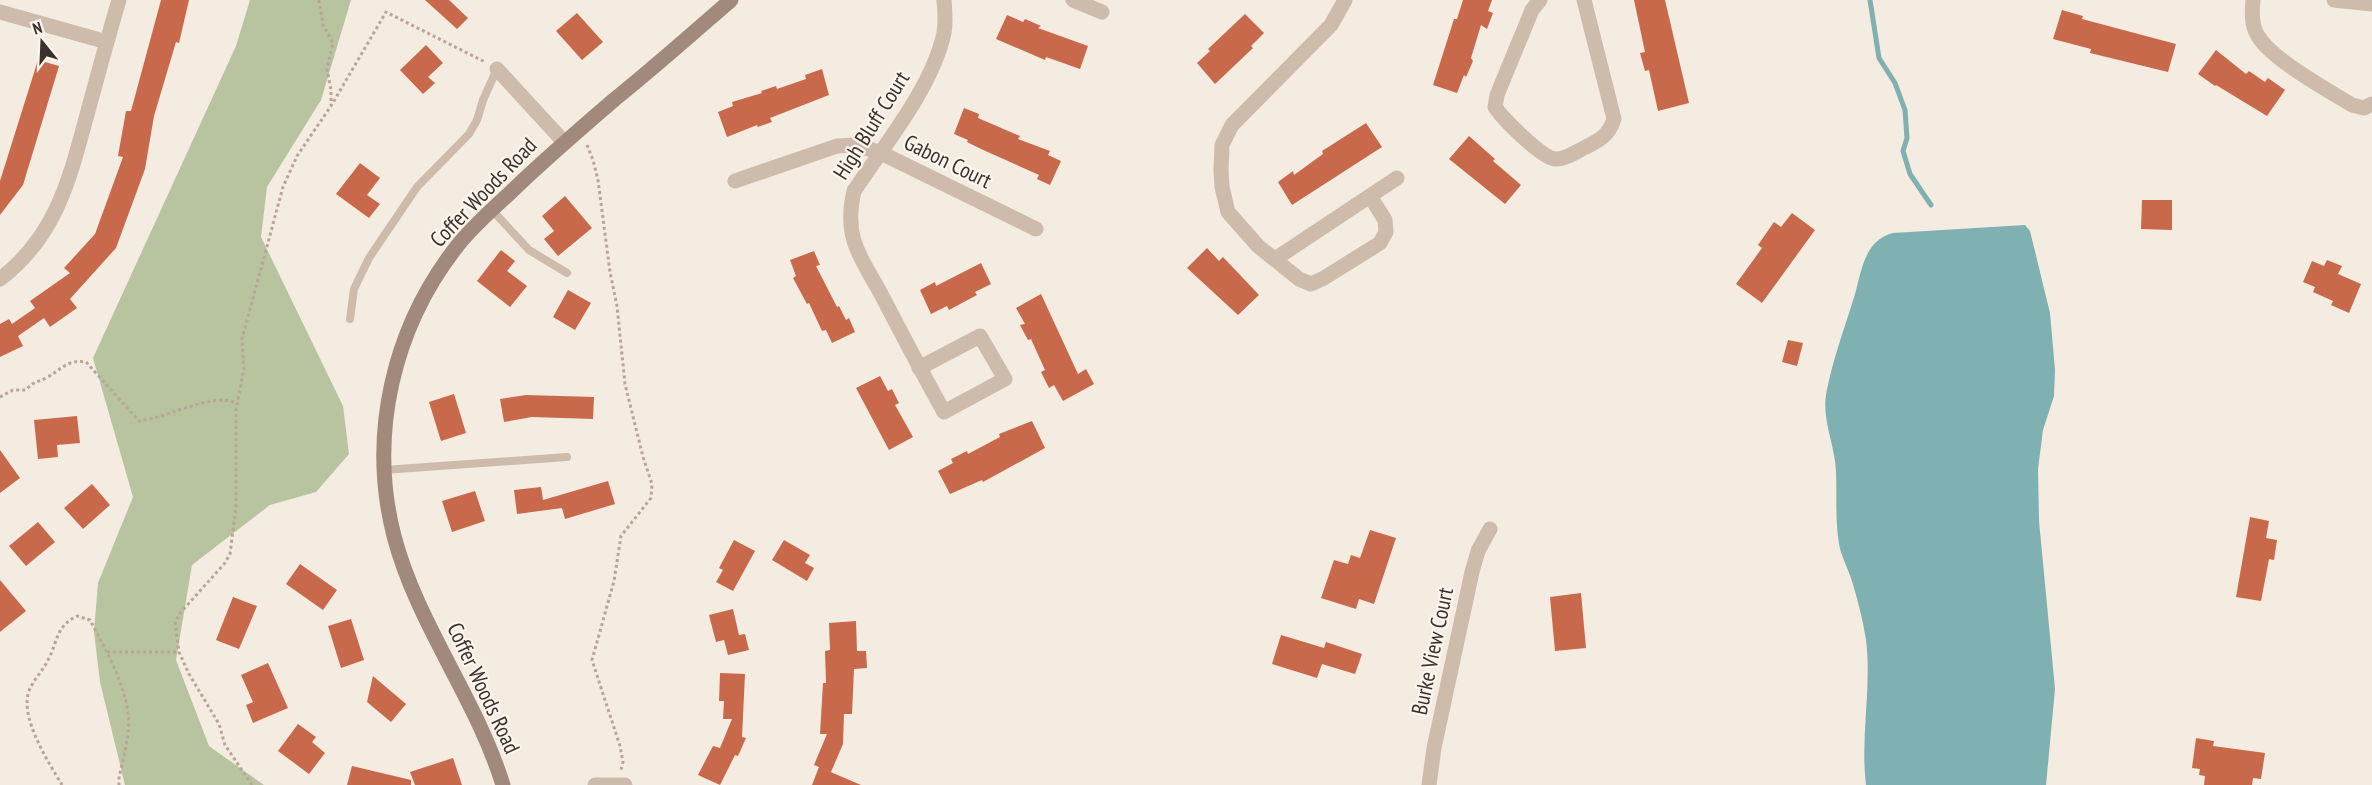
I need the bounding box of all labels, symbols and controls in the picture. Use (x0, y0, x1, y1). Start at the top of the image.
north arrow (12, 12, 72, 72)
text: N (30, 17, 45, 39)
street label: High Bluff Court (827, 66, 915, 184)
street label: Gabon Court (900, 128, 996, 194)
street label: Coffer Woods Road (424, 131, 542, 253)
street label: Burke View Court (1405, 585, 1459, 717)
street label: Coffer Woods Road (441, 618, 527, 758)

